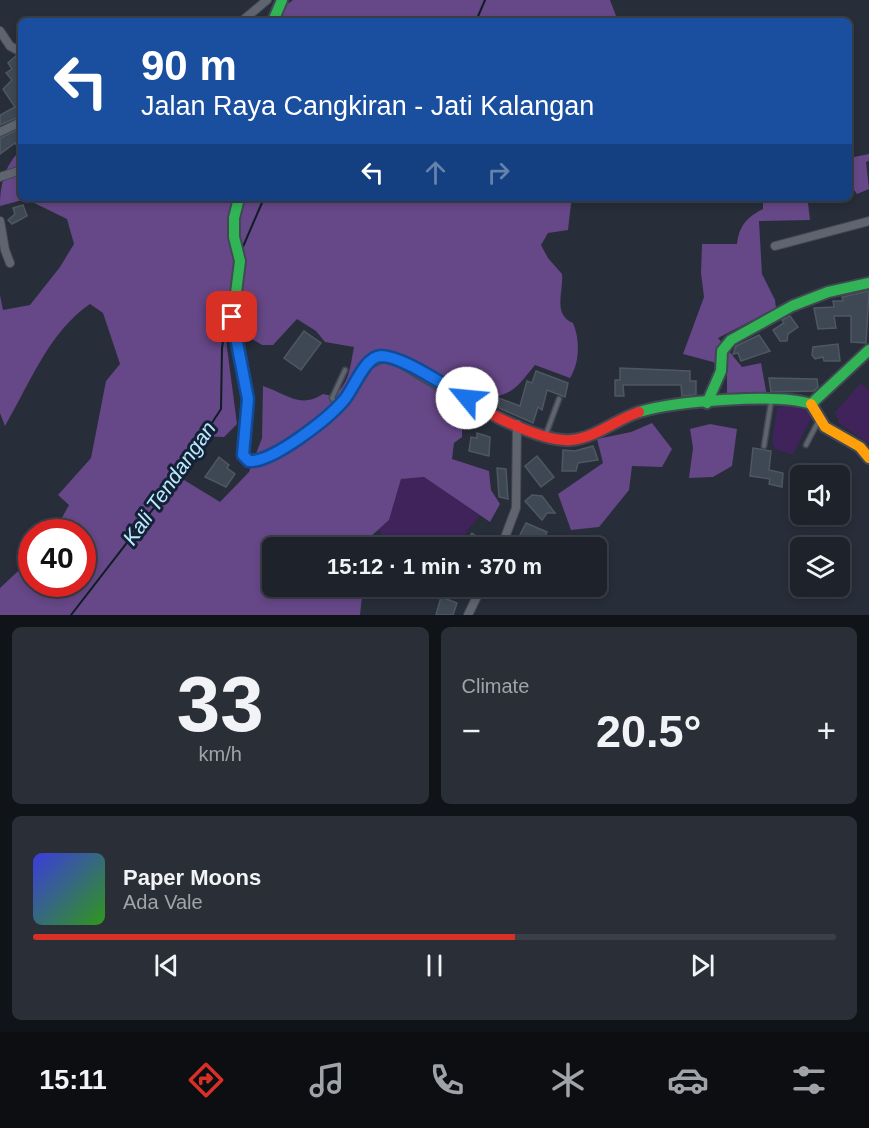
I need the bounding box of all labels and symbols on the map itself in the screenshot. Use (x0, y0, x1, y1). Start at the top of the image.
pin (206, 291, 257, 342)
position arrow (435, 366, 499, 430)
water label: Kali Tendangan (118, 417, 220, 549)
speed limit sign: 40 (18, 519, 96, 597)

